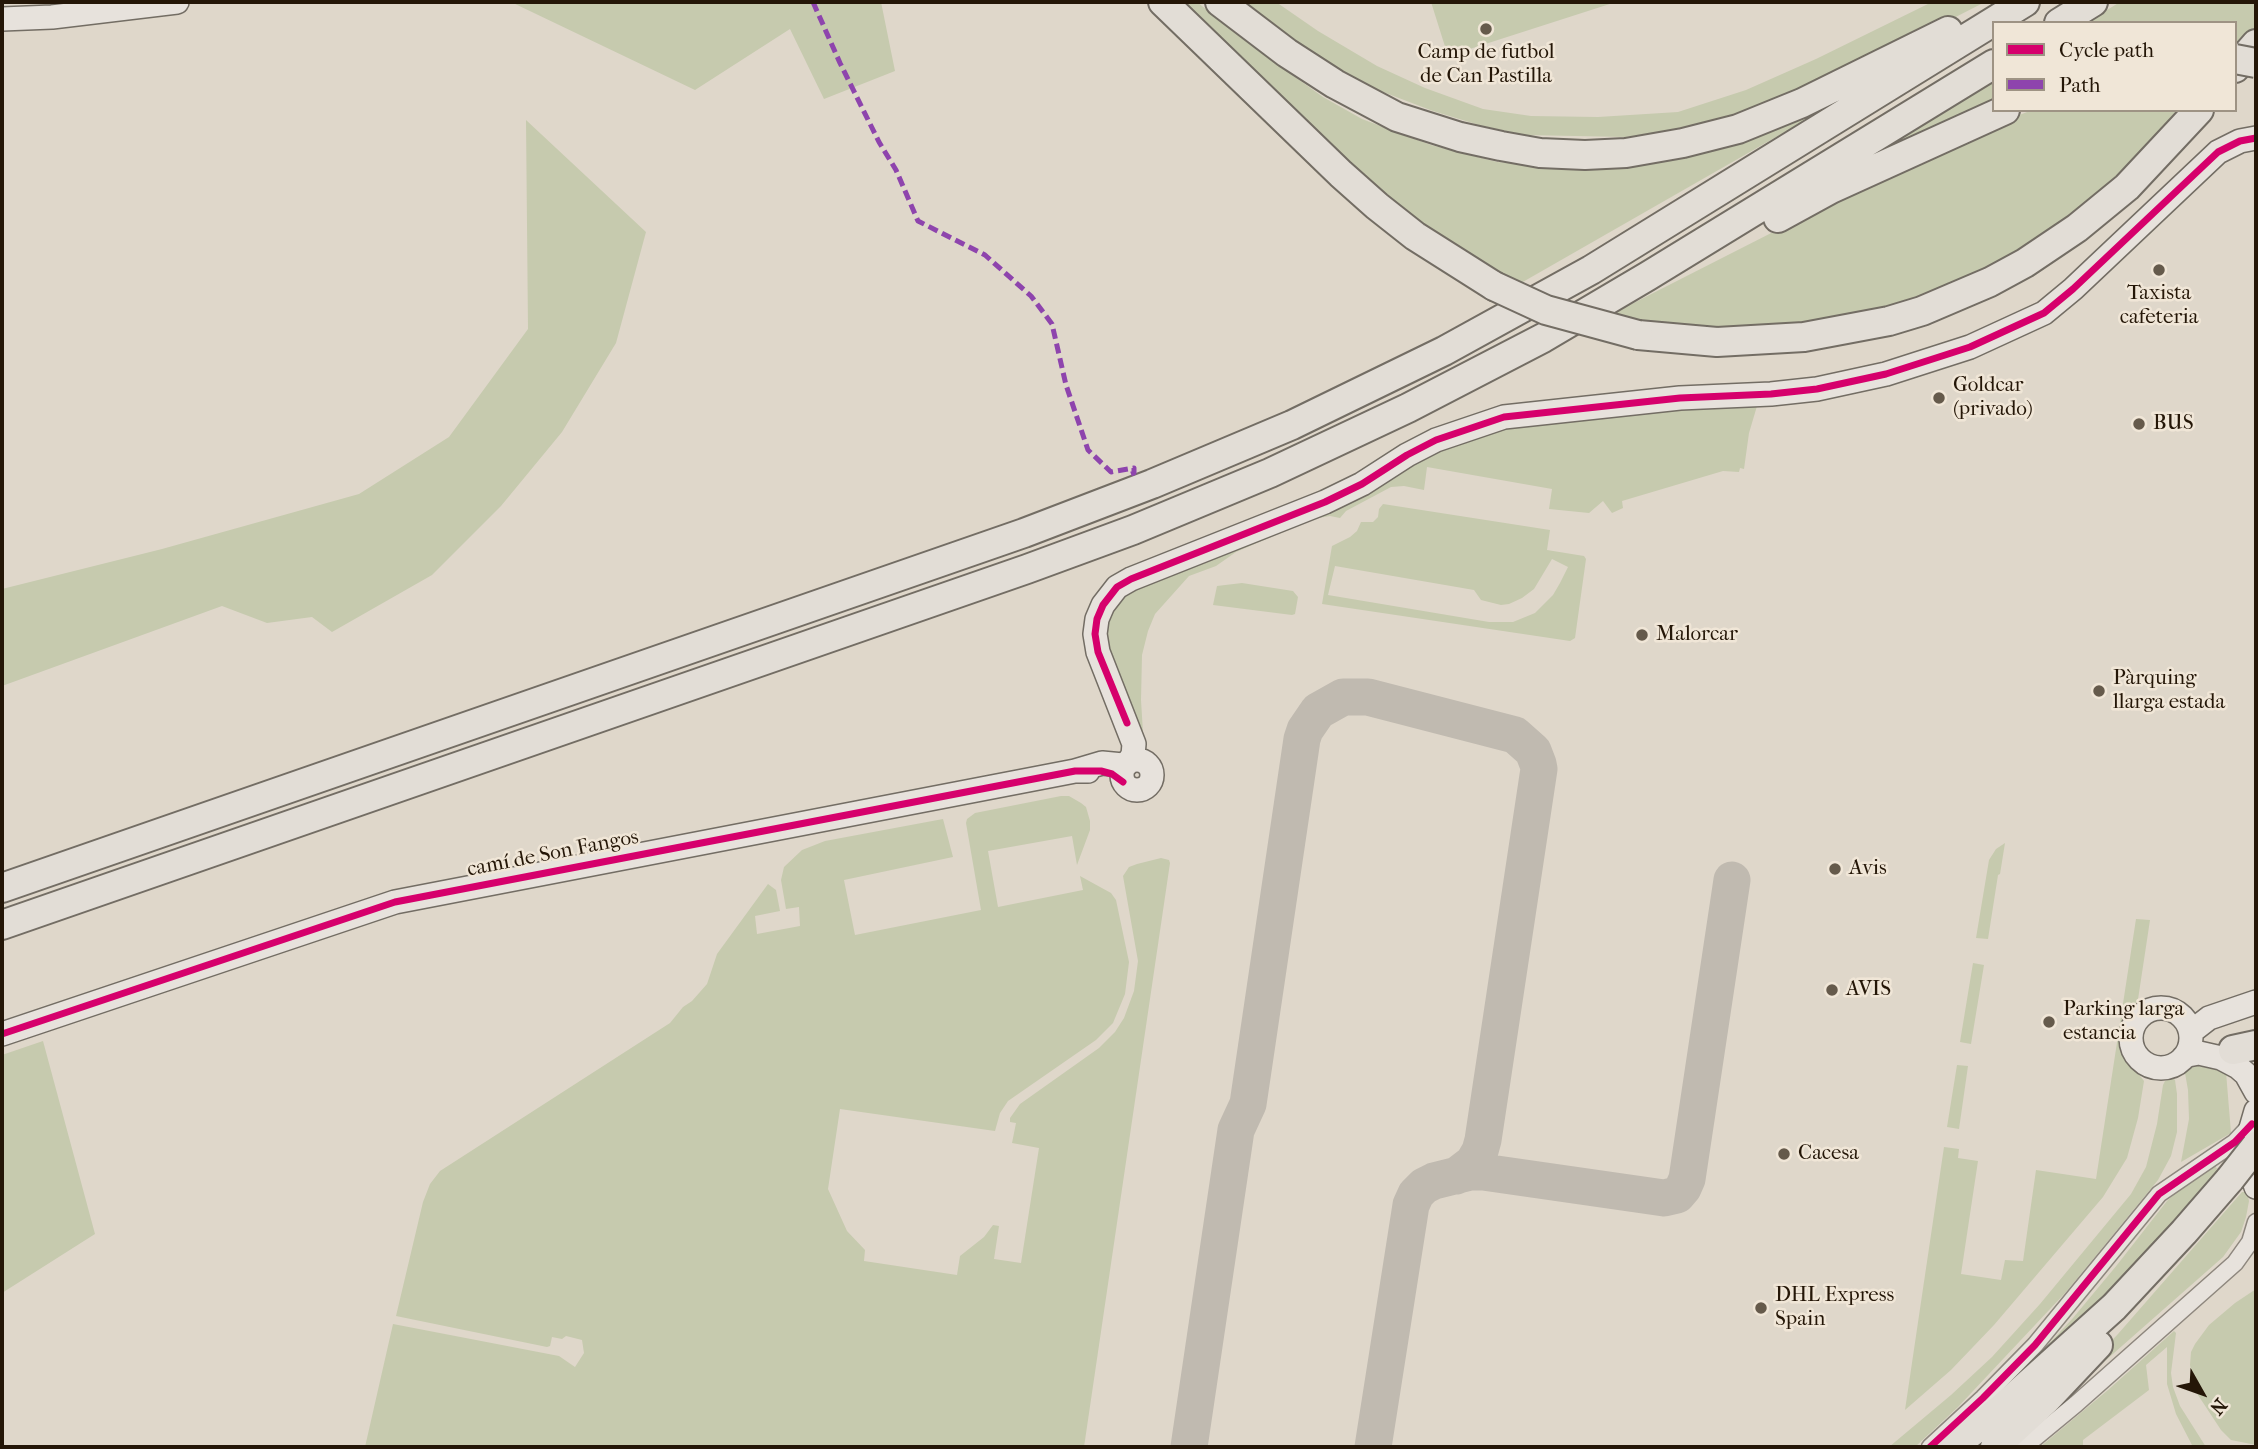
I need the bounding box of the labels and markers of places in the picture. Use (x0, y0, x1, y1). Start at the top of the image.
marker: Camp de futbol de Can Pastilla (1478, 21, 1494, 37)
place label: Camp de futbol de Can Pastilla (1417, 40, 1555, 90)
marker: Taxista cafeteria (2151, 262, 2167, 278)
place label: Taxista cafeteria (2120, 281, 2198, 331)
place label: Goldcar (privado) (1953, 373, 2033, 423)
marker: Goldcar (privado) (1931, 390, 1947, 406)
place label: BUS (2153, 411, 2194, 437)
marker: BUS (2131, 416, 2147, 432)
place label: Malorcar (1656, 622, 1738, 648)
marker: Malorcar (1634, 627, 1650, 643)
place label: Pàrquing llarga estada (2113, 666, 2225, 716)
marker: Pàrquing llarga estada (2091, 683, 2107, 699)
place label: Avis (1849, 856, 1887, 882)
marker: Avis (1827, 861, 1843, 877)
place label: AVIS (1846, 977, 1891, 1003)
marker: AVIS (1824, 982, 1840, 998)
place label: Parking larga estancia (2063, 997, 2184, 1047)
marker: Parking larga estancia (2041, 1014, 2057, 1030)
place label: Cacesa (1798, 1141, 1859, 1167)
marker: Cacesa (1776, 1146, 1792, 1162)
place label: DHL Express Spain (1775, 1283, 1894, 1333)
marker: DHL Express Spain (1753, 1300, 1769, 1316)

